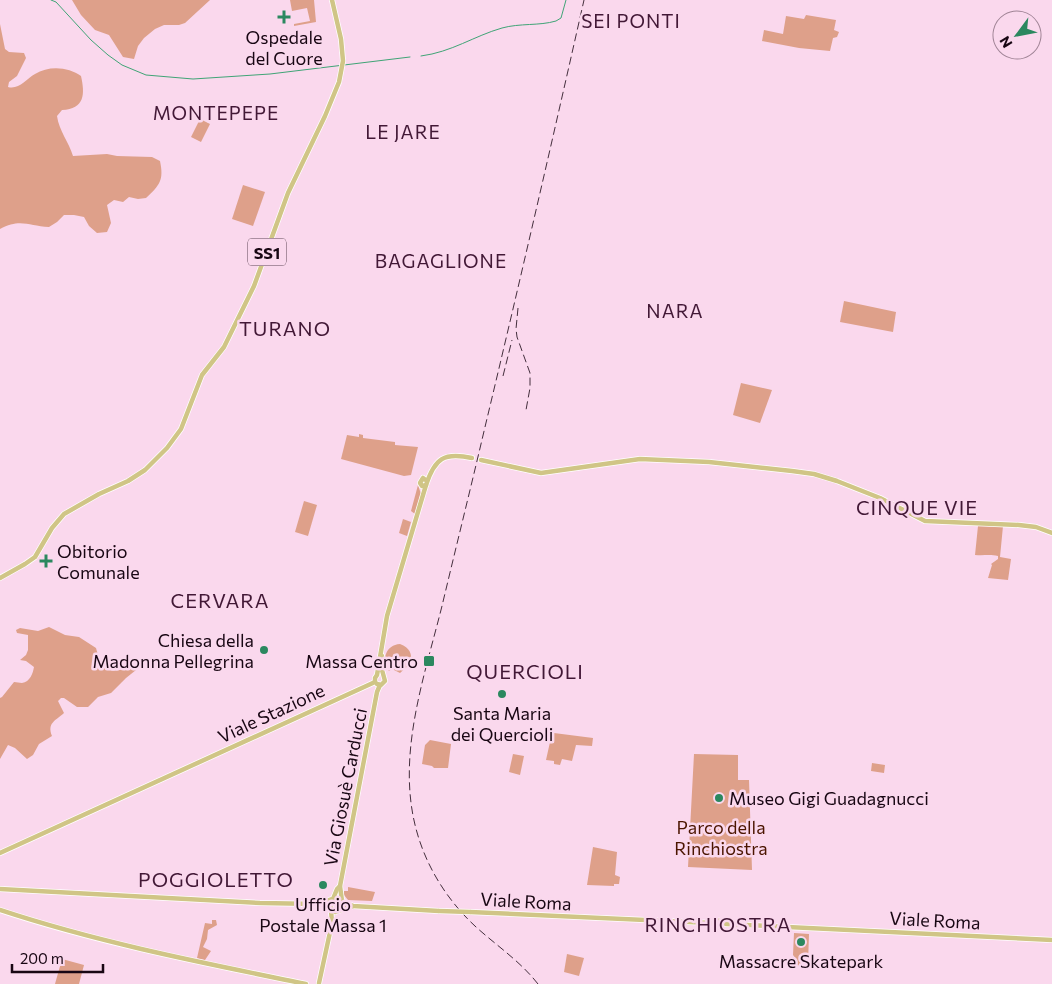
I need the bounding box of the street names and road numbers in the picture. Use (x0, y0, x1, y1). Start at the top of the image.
road number: SS1 (248, 238, 286, 266)
street label: Viale Stazione (214, 679, 328, 747)
street label: Via Giosuè Carducci (319, 706, 371, 868)
street label: Viale Roma (480, 888, 572, 914)
street label: Viale Roma (889, 907, 981, 933)

